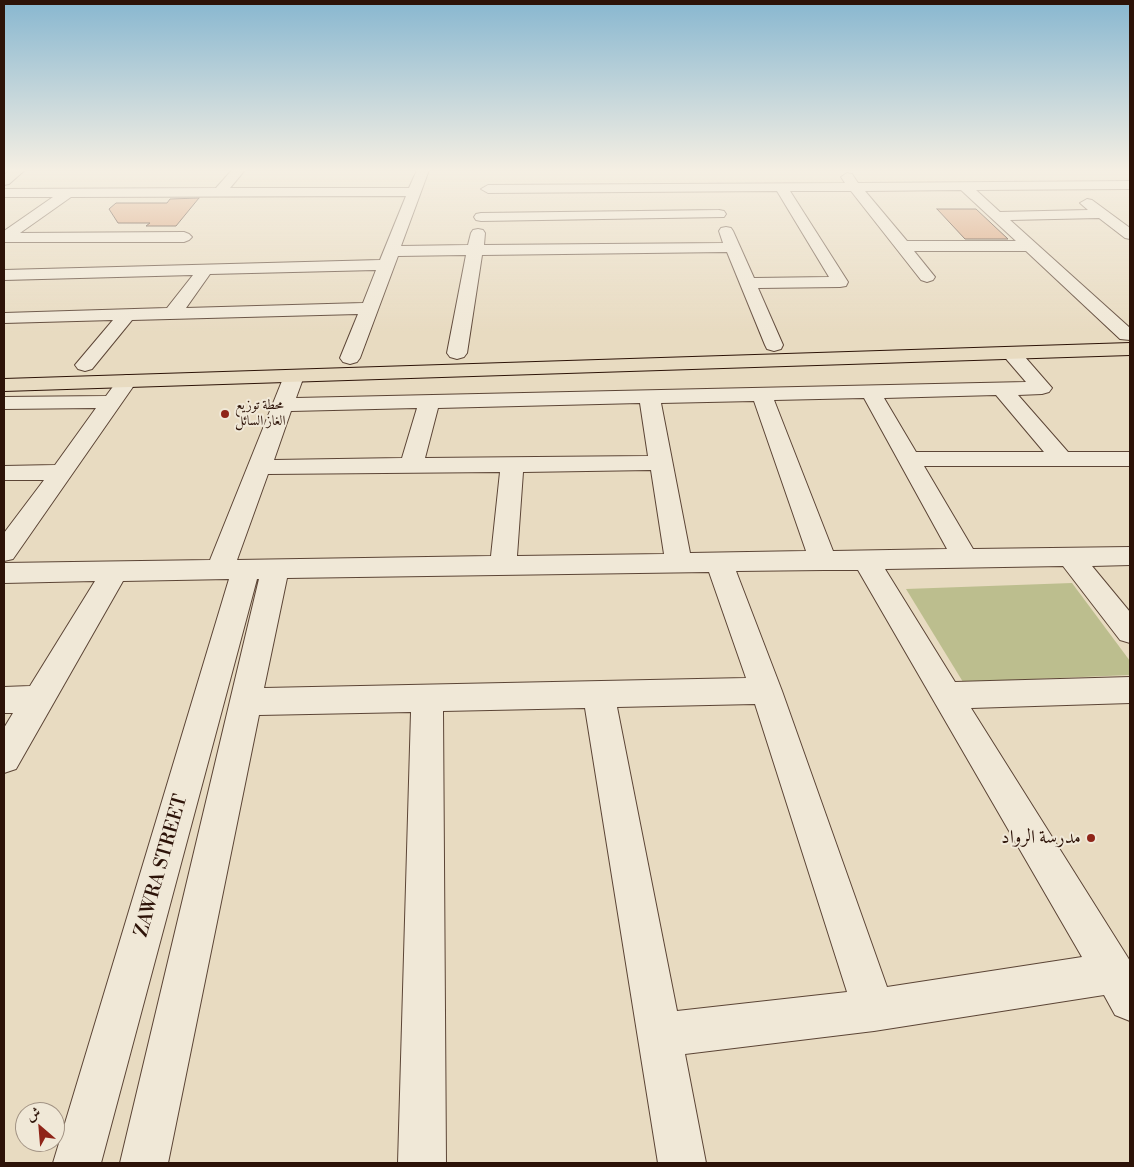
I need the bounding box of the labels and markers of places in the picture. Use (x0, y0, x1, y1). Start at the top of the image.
place label: محطة توزيع الغاز السائل (235, 398, 286, 431)
marker: محطة توزيع الغاز السائل (219, 408, 231, 420)
place label: مدرسة الرواد (1001, 827, 1081, 849)
marker: مدرسة الرواد (1085, 832, 1097, 844)

